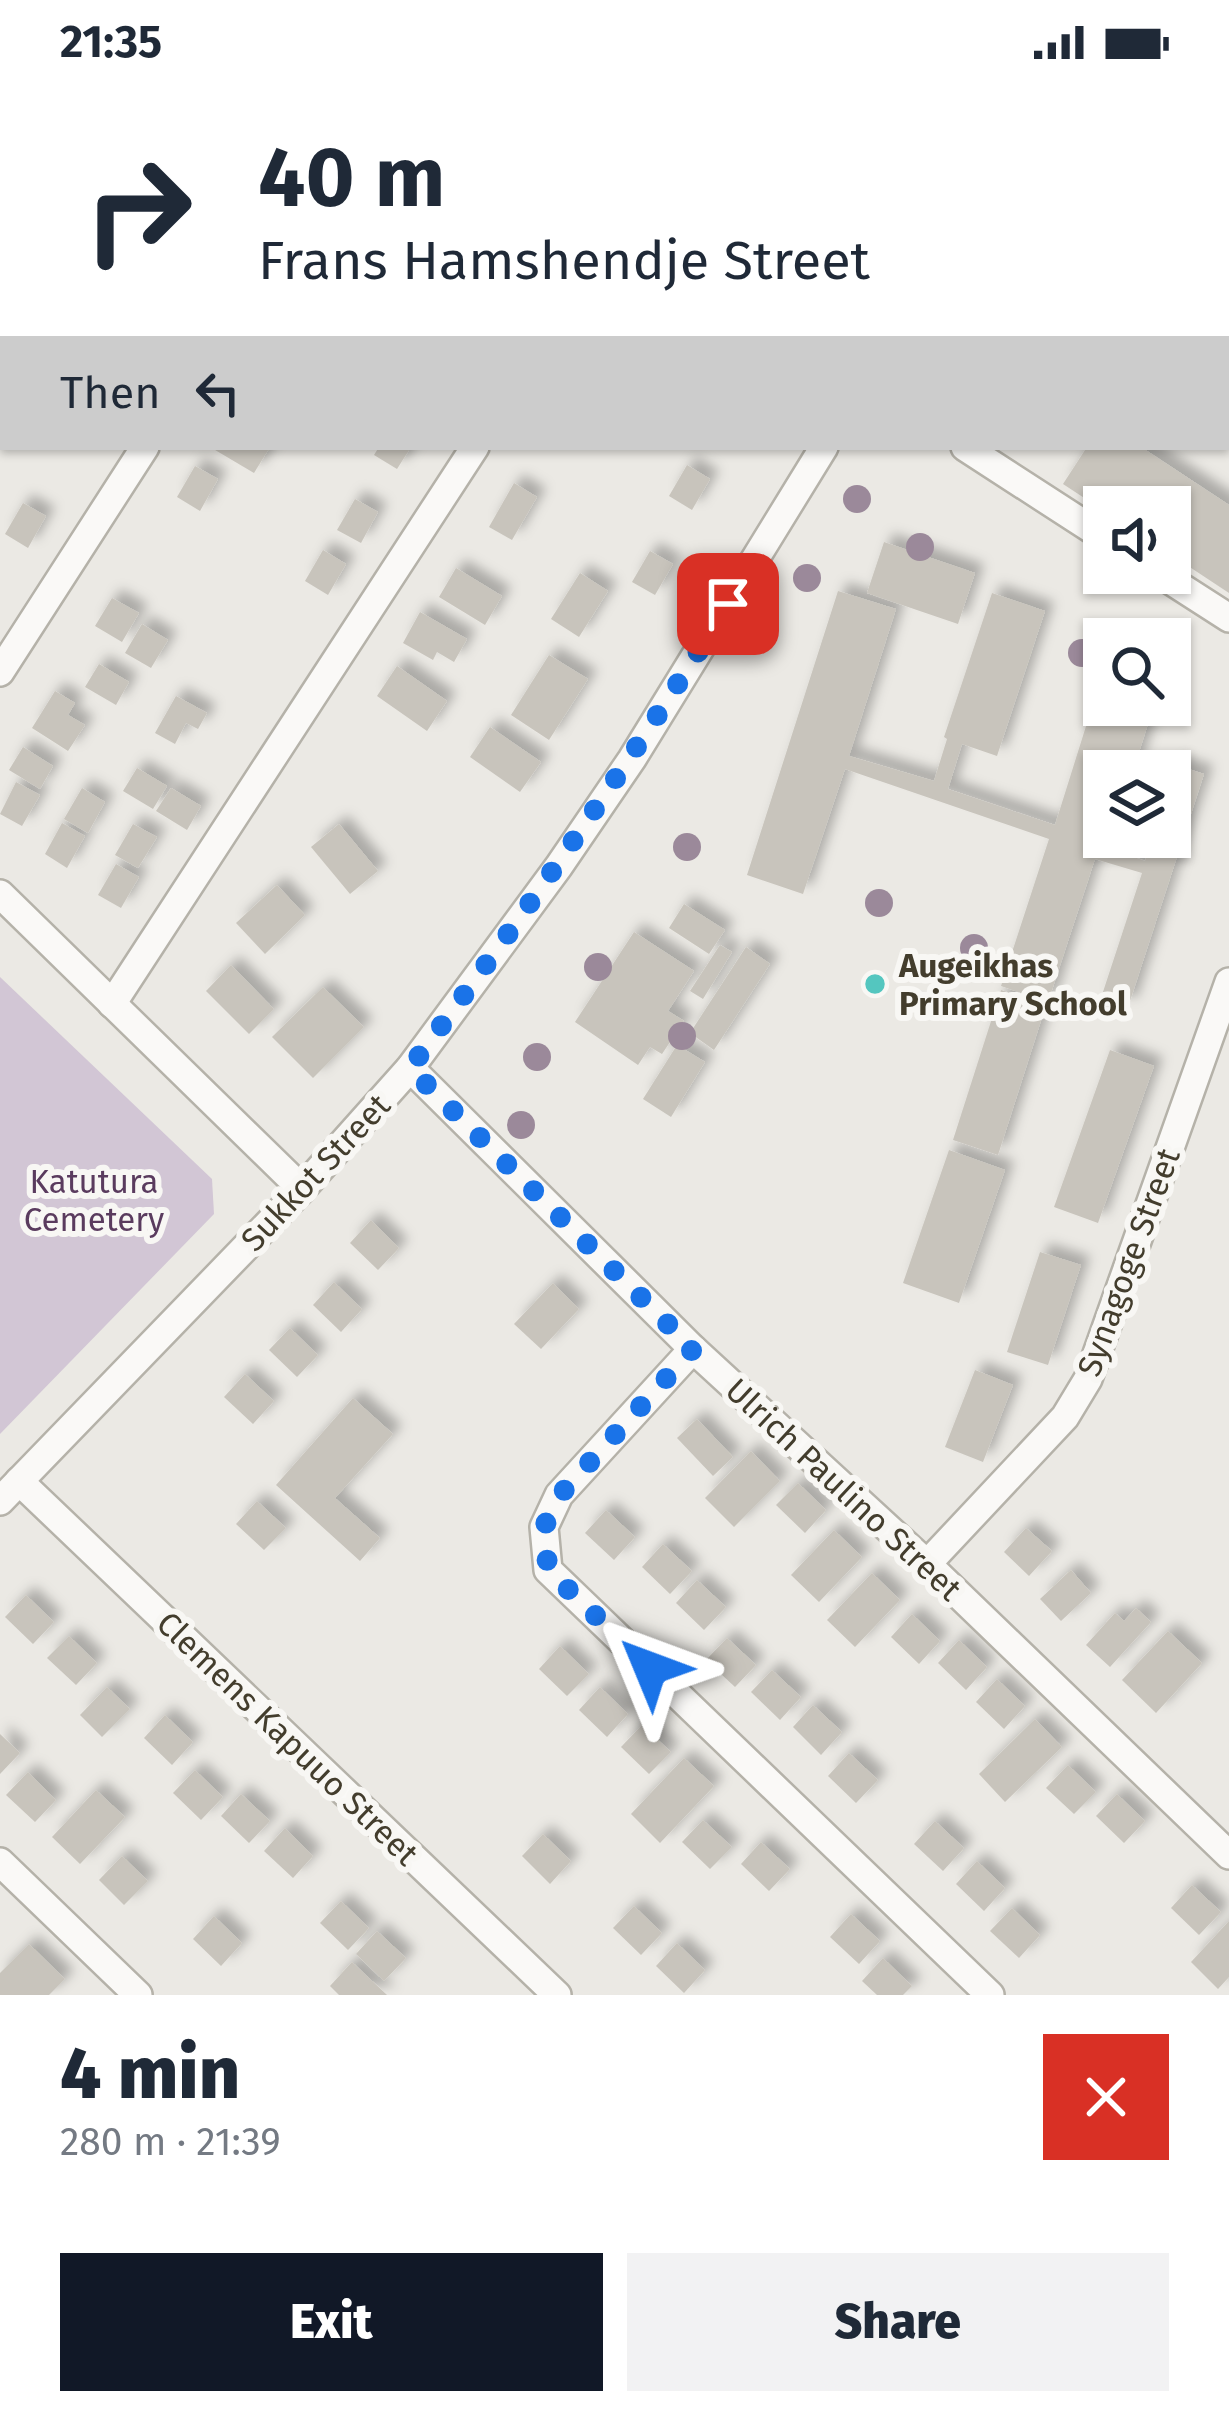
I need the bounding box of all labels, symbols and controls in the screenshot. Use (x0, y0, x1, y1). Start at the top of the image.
text: 21:35 (60, 15, 162, 69)
text: 40 m (258, 127, 446, 228)
icon: right (60, 132, 216, 288)
text: Frans Hamshendje Street (258, 229, 870, 293)
icon: left (185, 360, 251, 426)
text: Then (60, 366, 161, 420)
map controls (1083, 486, 1191, 858)
button: sound (1083, 486, 1191, 594)
pin (677, 553, 779, 655)
icon: arrive (695, 571, 761, 637)
button: search (1083, 618, 1191, 726)
button: layers (1083, 750, 1191, 858)
place label: Augeikhas Primary School (898, 946, 1127, 1024)
marker: Augeikhas Primary School (862, 971, 888, 997)
street label: Sukkot Street (233, 1086, 399, 1260)
street label: Synagoge Street (1069, 1143, 1189, 1382)
park label: Katutura Cemetery (24, 1162, 164, 1240)
street label: Ulrich Paulino Street (717, 1370, 970, 1609)
street label: Clemens Kapuuo Street (148, 1603, 426, 1874)
position arrow (587, 1605, 713, 1731)
text: 4 min (60, 2031, 240, 2117)
button: close (1043, 2034, 1169, 2160)
text: 280 m · 21:39 (60, 2119, 281, 2165)
button: Exit (60, 2253, 603, 2391)
button: Share (627, 2253, 1169, 2391)

